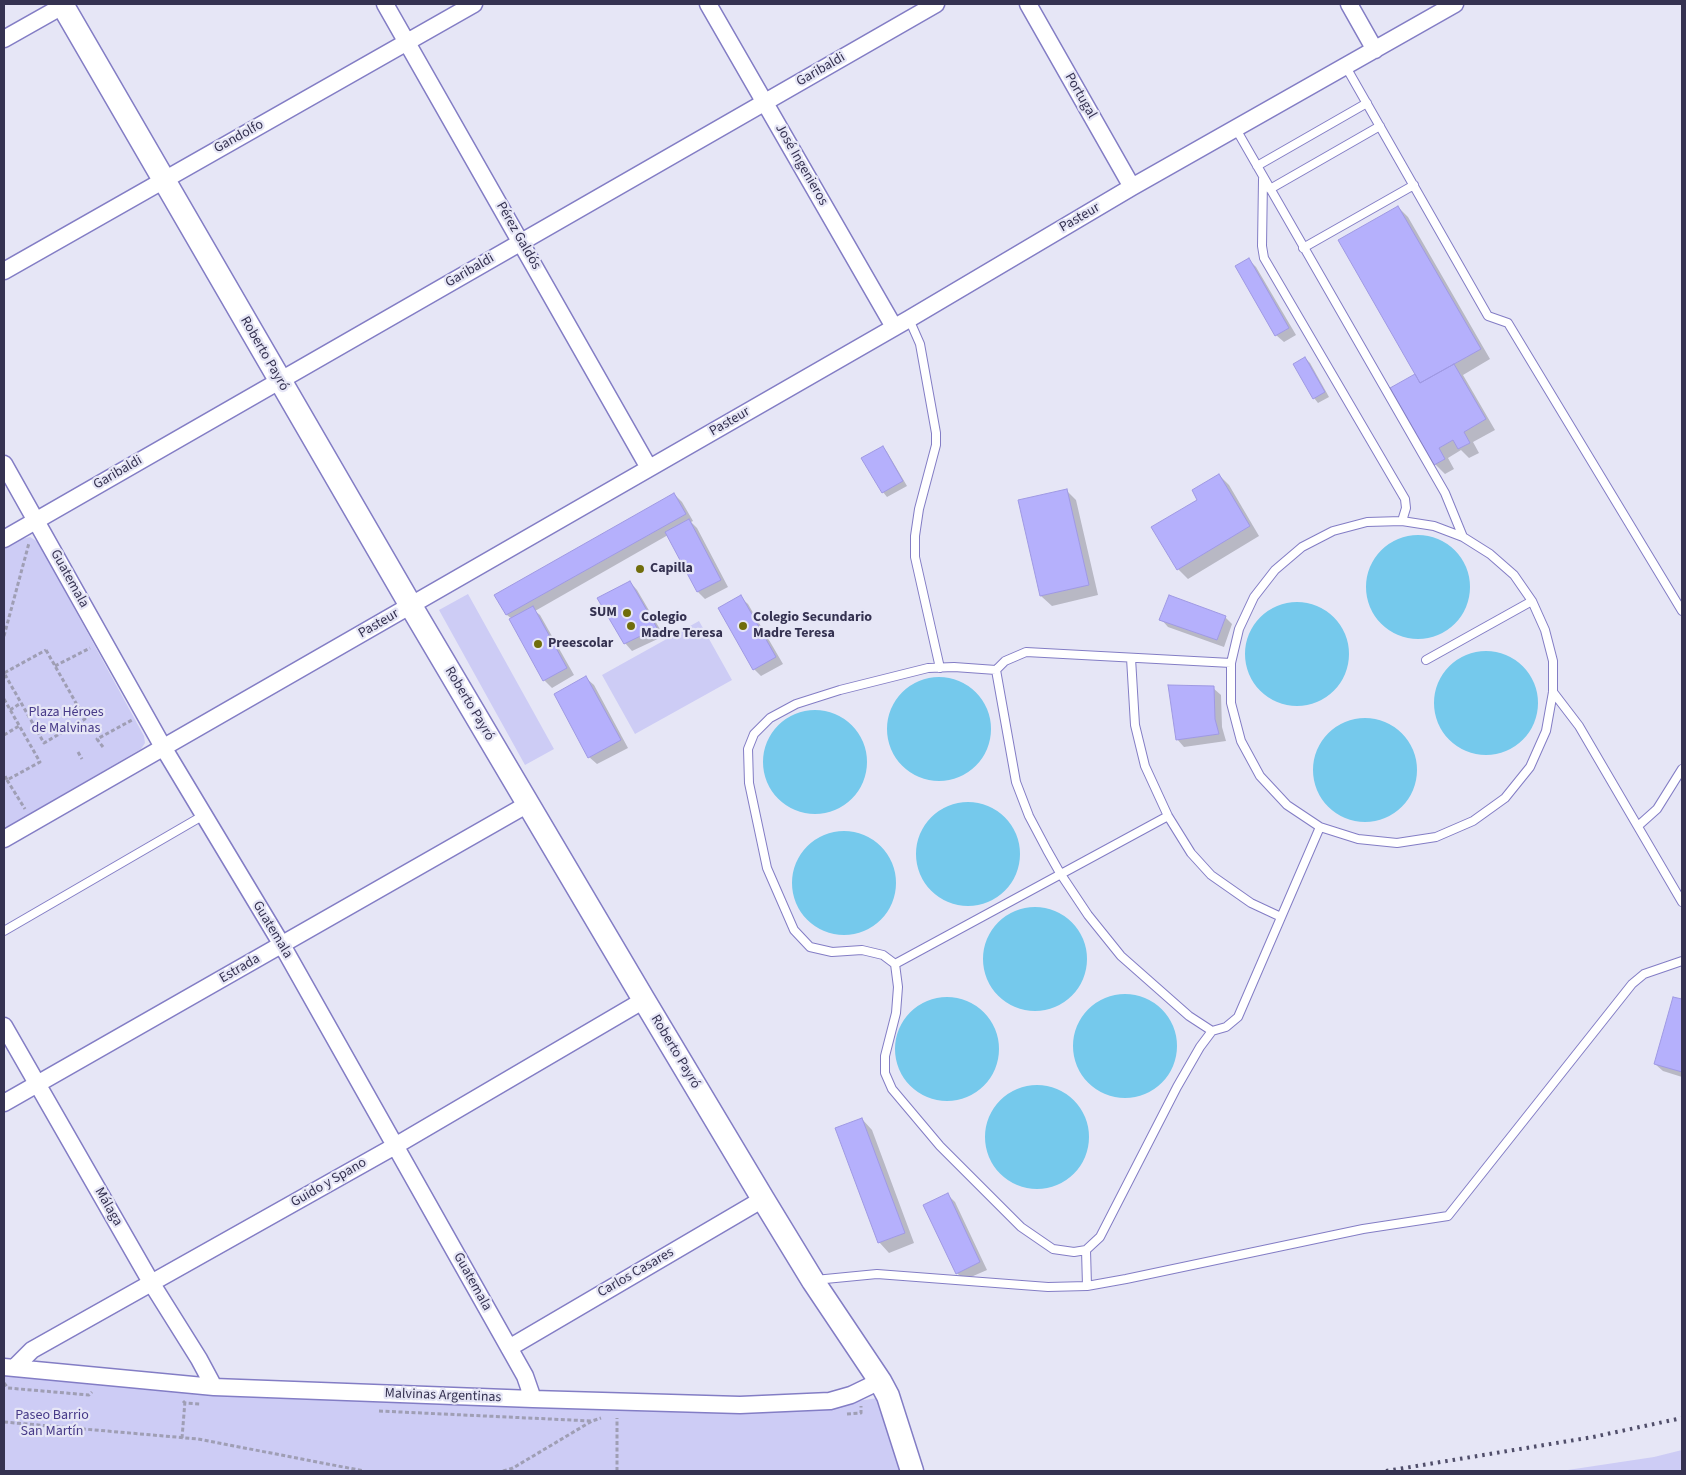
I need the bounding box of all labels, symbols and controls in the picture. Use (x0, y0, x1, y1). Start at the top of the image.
street label: Garibaldi (794, 49, 848, 91)
street label: Portugal (1060, 70, 1100, 122)
street label: Gandolfo (211, 117, 267, 157)
street label: José Ingenieros (771, 121, 831, 209)
street label: Pérez Galdós (492, 199, 544, 273)
street label: Pasteur (1057, 200, 1103, 236)
street label: Garibaldi (443, 250, 497, 292)
street label: Roberto Payró (236, 314, 292, 394)
street label: Pasteur (707, 404, 753, 440)
street label: Garibaldi (91, 452, 145, 494)
street label: Guatemala (46, 547, 92, 611)
place label: Capilla (650, 561, 693, 577)
marker: Capilla (634, 563, 646, 575)
place label: SUM (589, 605, 617, 621)
street label: Pasteur (356, 606, 402, 642)
marker: SUM (621, 607, 633, 619)
place label: Colegio Madre Teresa (641, 610, 723, 642)
place label: Colegio Secundario Madre Teresa (753, 610, 872, 642)
marker: Colegio Madre Teresa (625, 620, 637, 632)
marker: Colegio Secundario Madre Teresa (737, 620, 749, 632)
place label: Preescolar (548, 636, 613, 652)
marker: Preescolar (532, 638, 544, 650)
street label: Roberto Payró (440, 664, 498, 744)
park label: Plaza Héroes de Malvinas (28, 705, 104, 738)
street label: Guatemala (248, 898, 296, 962)
street label: Estrada (217, 951, 263, 987)
street label: Roberto Payró (646, 1012, 704, 1092)
street label: Guido y Spano (288, 1155, 370, 1211)
street label: Málaga (90, 1185, 126, 1229)
street label: Carlos Casares (595, 1244, 677, 1302)
street label: Guatemala (449, 1250, 495, 1314)
street label: Malvinas Argentinas (384, 1386, 502, 1406)
park label: Paseo Barrio San Martín (15, 1408, 89, 1440)

